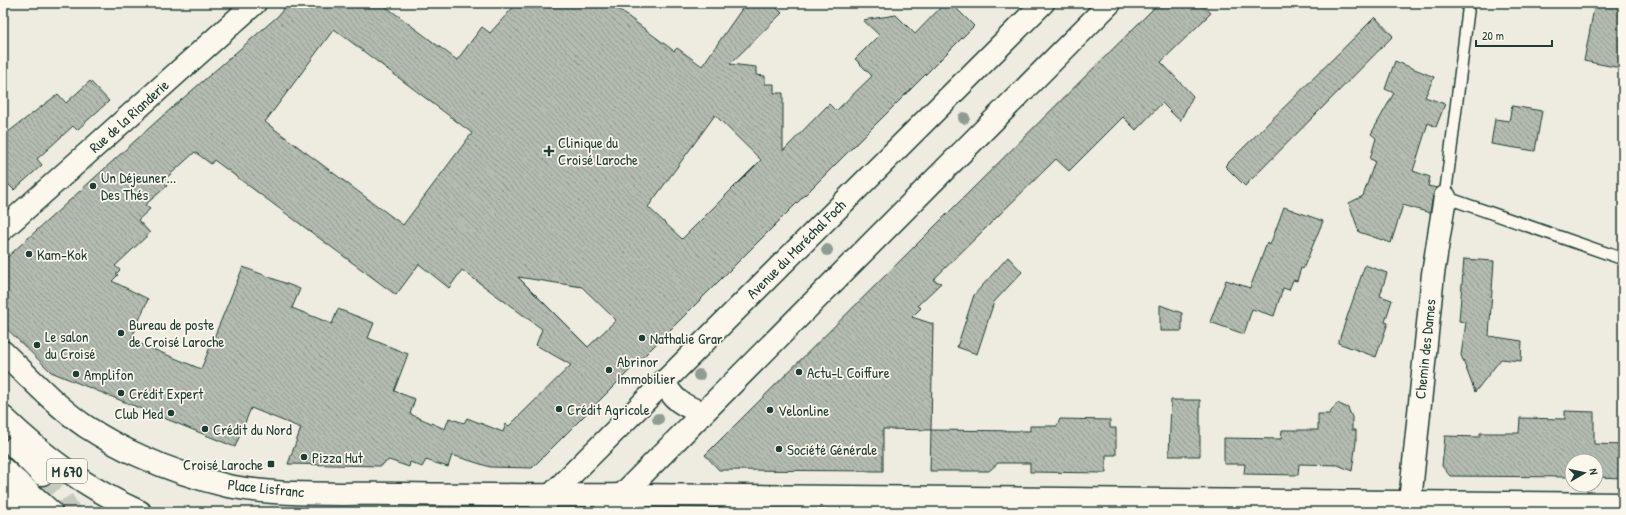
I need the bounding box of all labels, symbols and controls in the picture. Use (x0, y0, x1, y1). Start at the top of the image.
scale bar (1476, 22, 1552, 48)
text: 20 m (1482, 27, 1504, 44)
street label: Rue de la Rianderie (85, 75, 173, 157)
place label: Clinique du Croisé Laroche (558, 132, 638, 170)
marker: Clinique du Croisé Laroche (543, 145, 555, 157)
place label: Un Déjeuner... Des Thés (101, 167, 176, 205)
marker: Un Déjeuner... Des Thés (88, 181, 98, 191)
street label: Avenue du Maréchal Foch (742, 195, 850, 303)
place label: Kam-Kok (37, 244, 87, 265)
marker: Kam-Kok (24, 249, 34, 259)
street label: Chemin des Dames (1409, 298, 1441, 400)
place label: Bureau de poste de Croisé Laroche (129, 314, 224, 352)
place label: Le salon du Croisé (45, 326, 95, 364)
marker: Bureau de poste de Croisé Laroche (116, 328, 126, 338)
place label: Nathalie Grar (650, 328, 723, 349)
marker: Nathalie Grar (637, 333, 647, 343)
marker: Le salon du Croisé (32, 340, 42, 350)
place label: Abrinor Immobilier (617, 351, 676, 389)
place label: Actu-L Coiffure (807, 362, 890, 383)
place label: Amplifon (84, 364, 134, 385)
marker: Abrinor Immobilier (604, 365, 614, 375)
marker: Actu-L Coiffure (794, 367, 804, 377)
marker: Amplifon (71, 369, 81, 379)
place label: Crédit Expert (129, 383, 204, 404)
marker: Crédit Expert (116, 388, 126, 398)
place label: Crédit Agricole (567, 399, 650, 420)
place label: Velonline (778, 400, 829, 421)
place label: Club Med (114, 403, 163, 424)
marker: Crédit Agricole (554, 404, 564, 414)
marker: Velonline (765, 405, 775, 415)
marker: Club Med (166, 408, 176, 418)
place label: Crédit du Nord (213, 419, 292, 440)
marker: Crédit du Nord (200, 424, 210, 434)
place label: Société Générale (787, 439, 877, 460)
marker: Société Générale (774, 444, 784, 454)
place label: Pizza Hut (312, 447, 364, 468)
marker: Pizza Hut (299, 452, 309, 462)
north arrow (1564, 453, 1604, 493)
place label: Croisé Laroche (183, 454, 263, 475)
road number: M 670 (47, 459, 87, 483)
marker: Croisé Laroche (266, 459, 276, 469)
text: N (1587, 467, 1601, 476)
street label: Place Lisfranc (227, 474, 305, 502)

